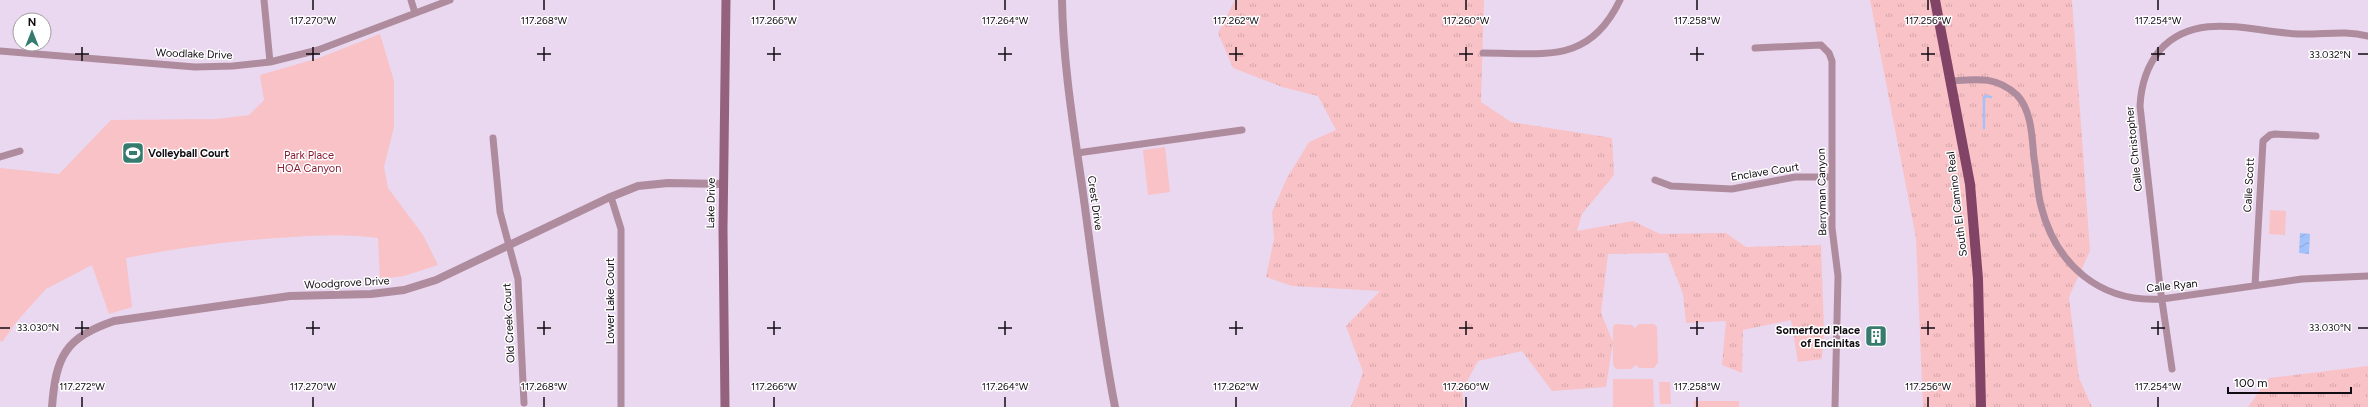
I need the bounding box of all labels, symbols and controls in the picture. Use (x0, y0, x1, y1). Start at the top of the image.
north arrow (12, 12, 52, 52)
text: 117.270°W (290, 14, 337, 27)
text: 117.268°W (521, 14, 568, 27)
text: 117.266°W (751, 14, 797, 27)
text: 117.264°W (982, 14, 1029, 27)
text: 117.262°W (1213, 14, 1259, 27)
text: 117.260°W (1443, 14, 1490, 27)
text: 117.258°W (1674, 14, 1721, 27)
text: 117.256°W (1905, 14, 1951, 27)
text: 117.254°W (2135, 14, 2182, 27)
text: N (28, 16, 36, 29)
street label: Woodlake Drive (155, 46, 233, 62)
text: 33.032°N (2309, 48, 2351, 61)
street label: Calle Christopher (2123, 106, 2145, 192)
sports icon: Volleyball Court (120, 140, 146, 166)
place label: Volleyball Court (148, 147, 230, 160)
street label: Berryman Canyon (1815, 148, 1829, 236)
park label: Park Place HOA Canyon (277, 149, 341, 175)
street label: South El Camino Real (1944, 151, 1970, 257)
street label: Calle Scott (2241, 157, 2257, 213)
street label: Enclave Court (1730, 160, 1800, 184)
street label: Crest Drive (1085, 175, 1105, 231)
street label: Lake Drive (704, 178, 718, 228)
street label: Lower Lake Court (604, 258, 617, 344)
street label: Woodgrove Drive (304, 274, 390, 292)
street label: Calle Ryan (2146, 277, 2198, 295)
street label: Old Creek Court (500, 283, 518, 363)
text: 33.030°N (17, 321, 59, 334)
text: 33.030°N (2309, 321, 2351, 334)
building icon: Somerford Place of Encinitas (1863, 323, 1889, 349)
place label: Somerford Place of Encinitas (1776, 324, 1860, 350)
scale bar (2228, 369, 2351, 395)
text: 100 m (2234, 376, 2268, 390)
text: 117.272°W (59, 380, 105, 393)
text: 117.270°W (290, 380, 337, 393)
text: 117.268°W (521, 380, 568, 393)
text: 117.266°W (751, 380, 797, 393)
text: 117.264°W (982, 380, 1029, 393)
text: 117.262°W (1213, 380, 1259, 393)
text: 117.260°W (1443, 380, 1490, 393)
text: 117.258°W (1674, 380, 1721, 393)
text: 117.256°W (1905, 380, 1951, 393)
text: 117.254°W (2135, 380, 2182, 393)

